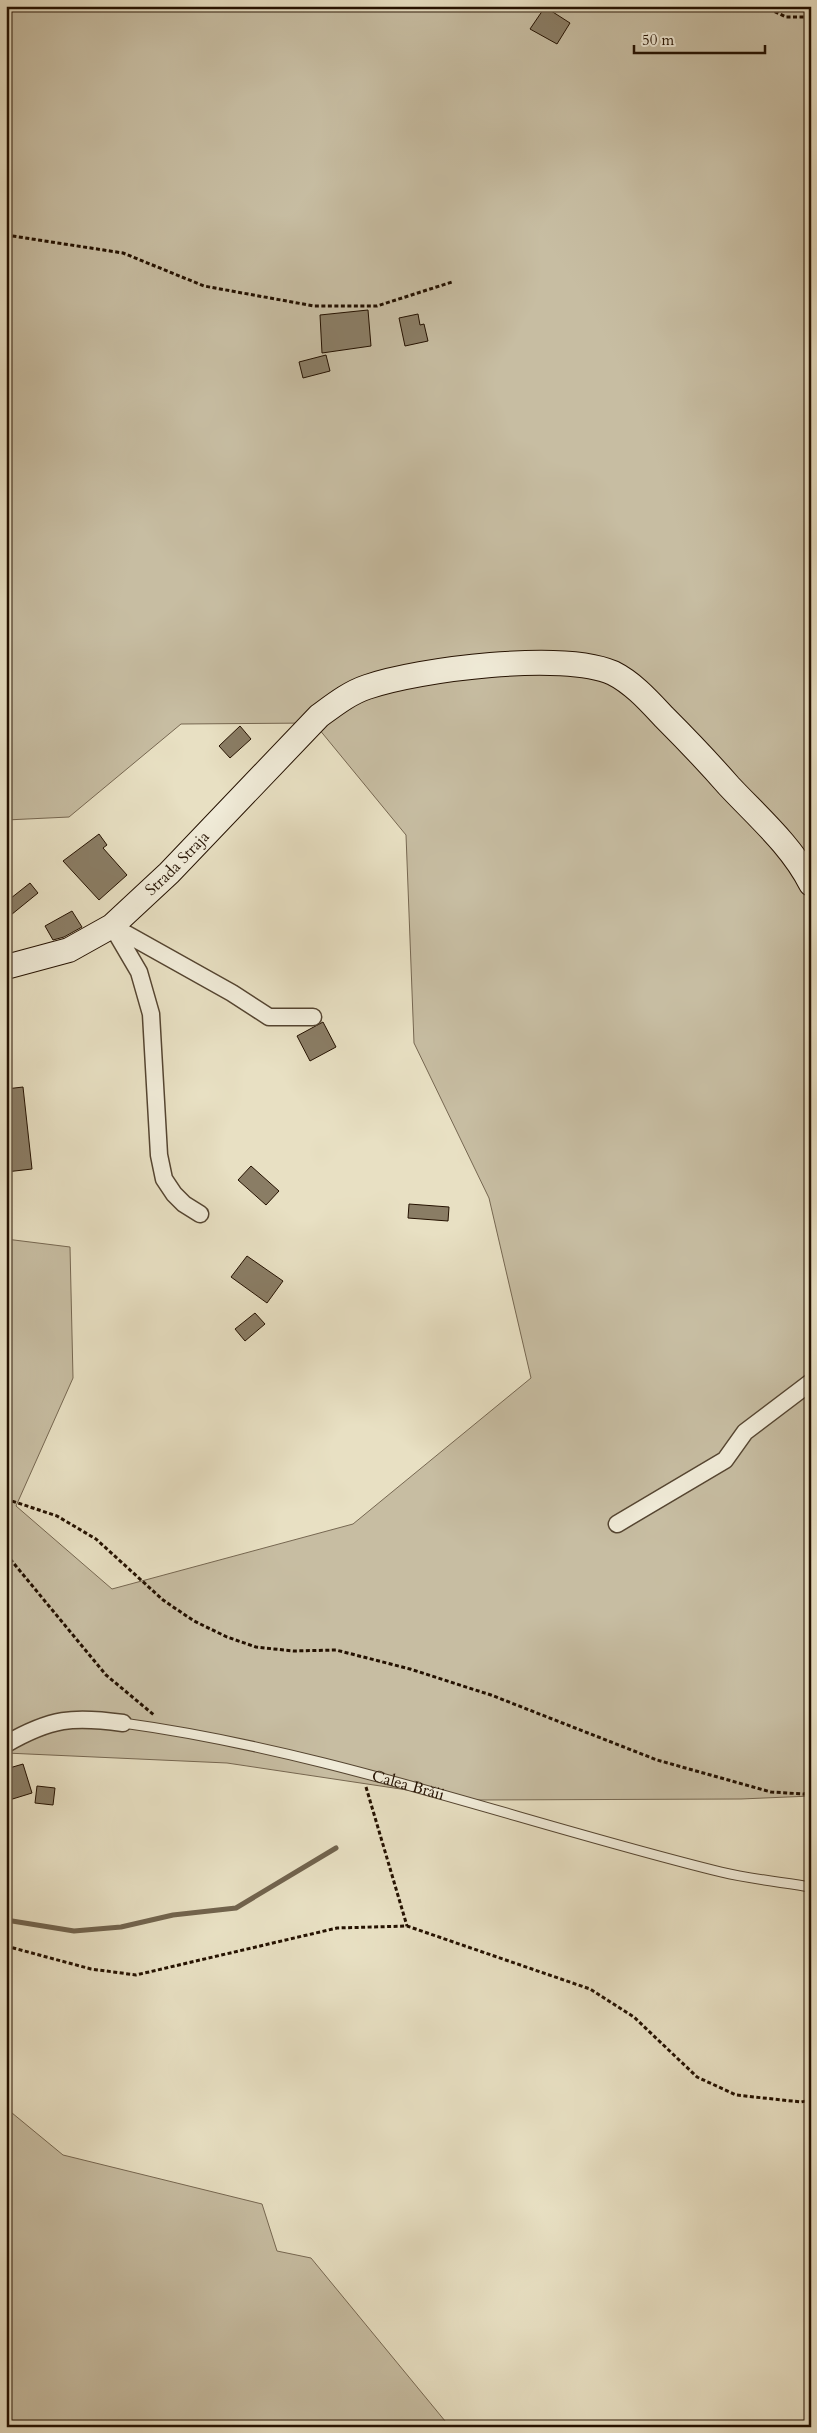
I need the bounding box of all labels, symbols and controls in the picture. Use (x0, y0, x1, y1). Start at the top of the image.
scale bar (634, 22, 766, 54)
text: 50 m (642, 30, 674, 50)
street label: Strada Straja (140, 826, 214, 901)
street label: Calea Brăii (369, 1765, 447, 1806)

